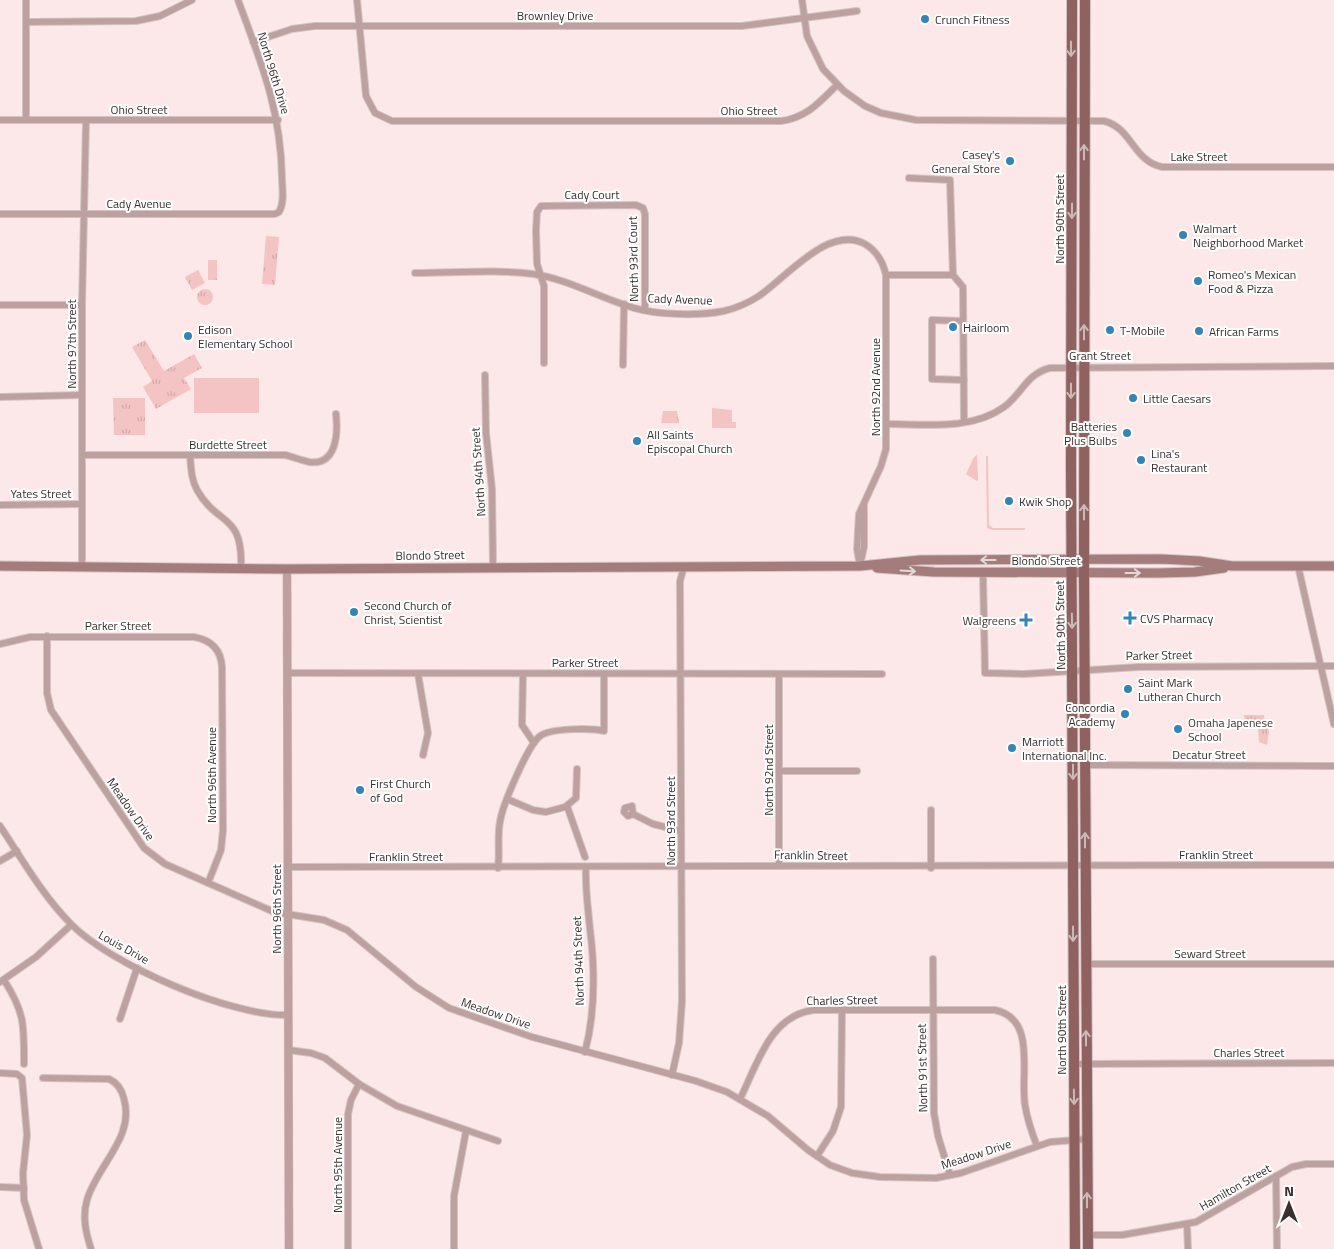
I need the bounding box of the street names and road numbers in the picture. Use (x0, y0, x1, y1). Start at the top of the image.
street label: Brownley Drive (517, 6, 593, 25)
street label: North 96th Drive (253, 30, 295, 116)
street label: Ohio Street (111, 100, 168, 119)
street label: Ohio Street (721, 101, 778, 120)
street label: Lake Street (1171, 147, 1228, 166)
street label: North 90th Street (1050, 173, 1069, 264)
street label: Cady Court (565, 185, 620, 204)
street label: Cady Avenue (107, 194, 171, 213)
street label: North 93rd Court (623, 215, 643, 302)
street label: Cady Avenue (647, 288, 713, 310)
street label: North 97th Street (62, 298, 81, 389)
street label: North 92nd Avenue (866, 338, 885, 436)
street label: Grant Street (1069, 346, 1132, 365)
street label: North 94th Street (465, 426, 491, 517)
street label: Burdette Street (189, 435, 268, 454)
street label: Yates Street (10, 484, 72, 503)
street label: Blondo Street (395, 545, 466, 565)
street label: Blondo Street (1011, 551, 1081, 570)
street label: North 90th Street (1050, 579, 1070, 670)
street label: Parker Street (85, 616, 152, 635)
street label: Parker Street (1126, 645, 1193, 665)
street label: Parker Street (552, 653, 619, 672)
street label: North 92nd Street (759, 723, 778, 816)
street label: North 96th Avenue (202, 727, 221, 823)
street label: Decatur Street (1172, 745, 1246, 764)
street label: Meadow Drive (102, 774, 160, 844)
street label: North 93rd Street (661, 776, 680, 866)
street label: Franklin Street (774, 845, 849, 865)
street label: Franklin Street (1179, 845, 1254, 864)
street label: Franklin Street (369, 847, 444, 866)
street label: North 96th Street (267, 863, 286, 954)
street label: North 94th Street (567, 915, 589, 1006)
street label: Louis Drive (95, 925, 153, 969)
street label: Seward Street (1174, 944, 1247, 963)
street label: North 90th Street (1052, 984, 1071, 1075)
street label: Charles Street (806, 990, 879, 1010)
street label: Meadow Drive (459, 992, 533, 1034)
street label: North 91st Street (912, 1023, 932, 1112)
street label: Charles Street (1213, 1043, 1285, 1062)
street label: North 95th Avenue (328, 1117, 347, 1213)
street label: Meadow Drive (938, 1134, 1014, 1174)
street label: Hamilton Street (1196, 1158, 1275, 1215)

